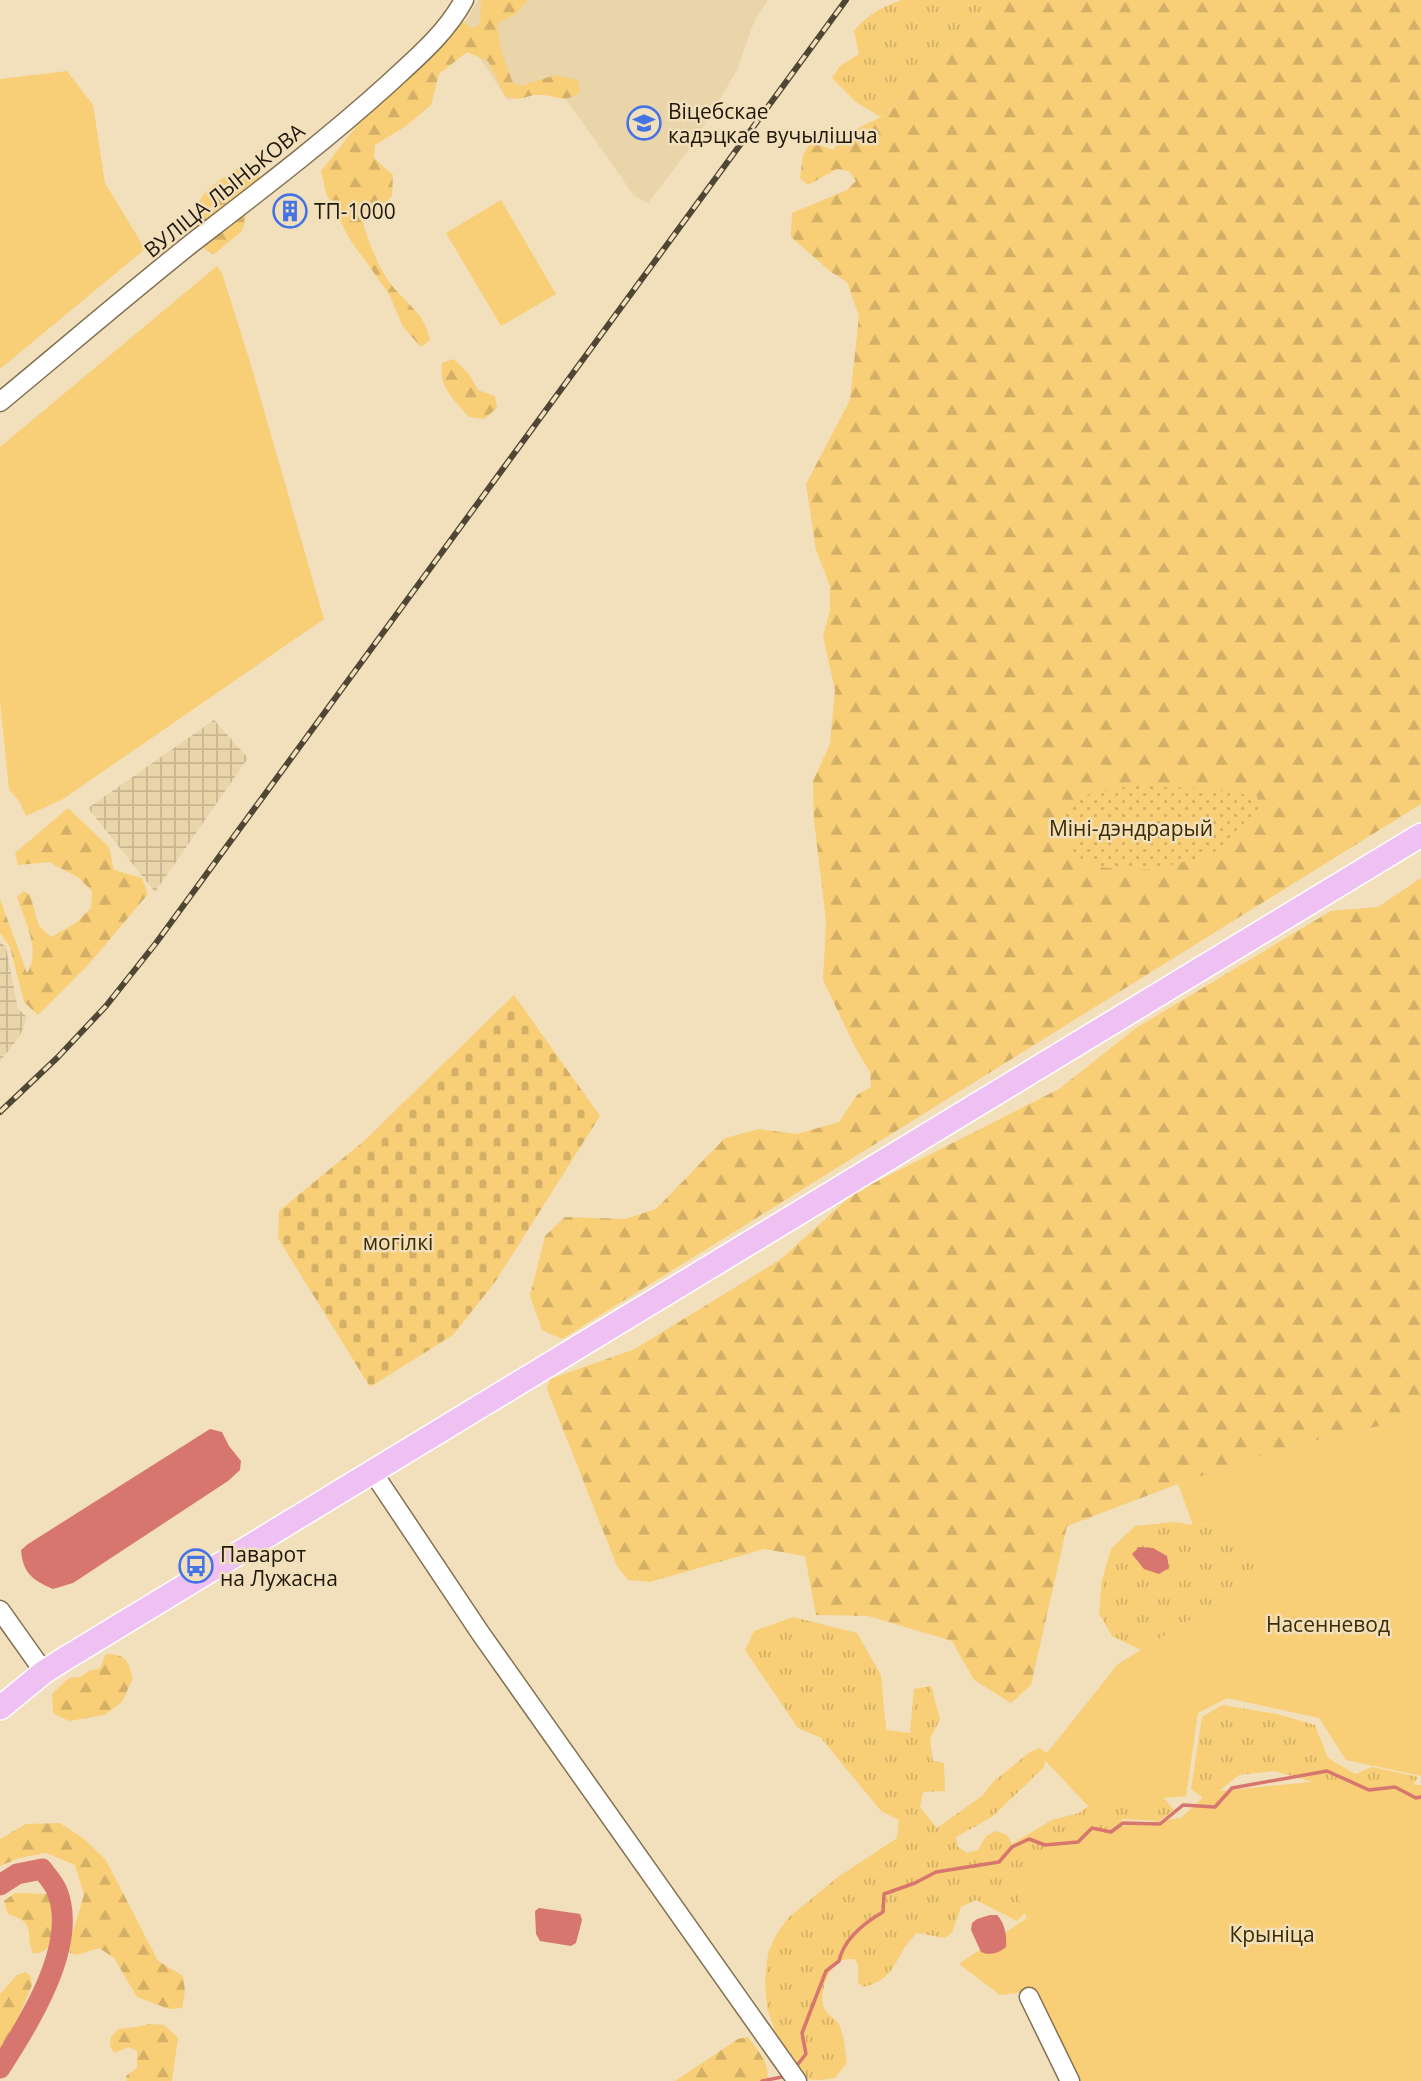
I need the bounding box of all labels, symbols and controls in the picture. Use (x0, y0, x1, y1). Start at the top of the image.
place label: Віцебскае кадэцкае вучылішча (668, 97, 878, 149)
school or university icon: Віцебскае кадэцкае вучылішча (625, 104, 663, 142)
street label: ВУЛІЦА ЛЫНЬКОВА (138, 116, 311, 263)
building icon: ТП-1000 (271, 192, 309, 230)
place label: ТП-1000 (314, 197, 396, 225)
park label: Міні-дэндрарый (1049, 814, 1213, 842)
park label: могілкі (363, 1228, 433, 1256)
place label: Паварот на Лужасна (220, 1540, 338, 1592)
bus stop icon: Паварот на Лужасна (177, 1547, 215, 1585)
park label: Насенневод (1266, 1610, 1390, 1638)
park label: Крыніца (1229, 1920, 1315, 1948)

